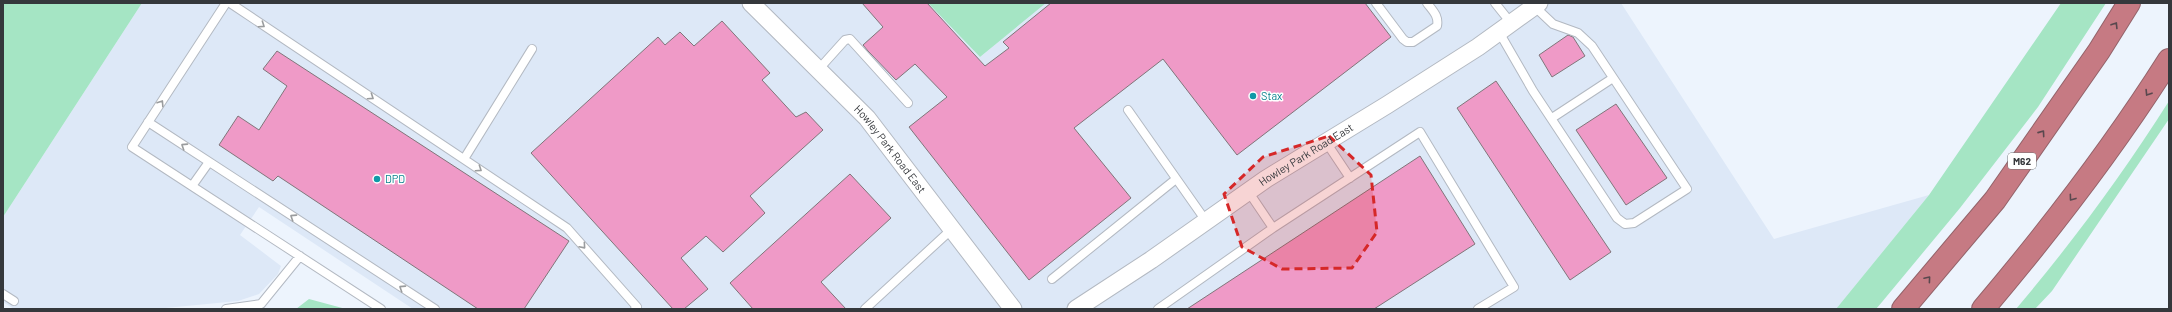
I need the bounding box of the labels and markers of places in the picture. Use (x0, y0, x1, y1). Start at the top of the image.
place label: Stax (1261, 89, 1282, 102)
marker: Stax (1248, 91, 1258, 101)
place label: DPD (385, 172, 405, 185)
marker: DPD (372, 174, 382, 184)

